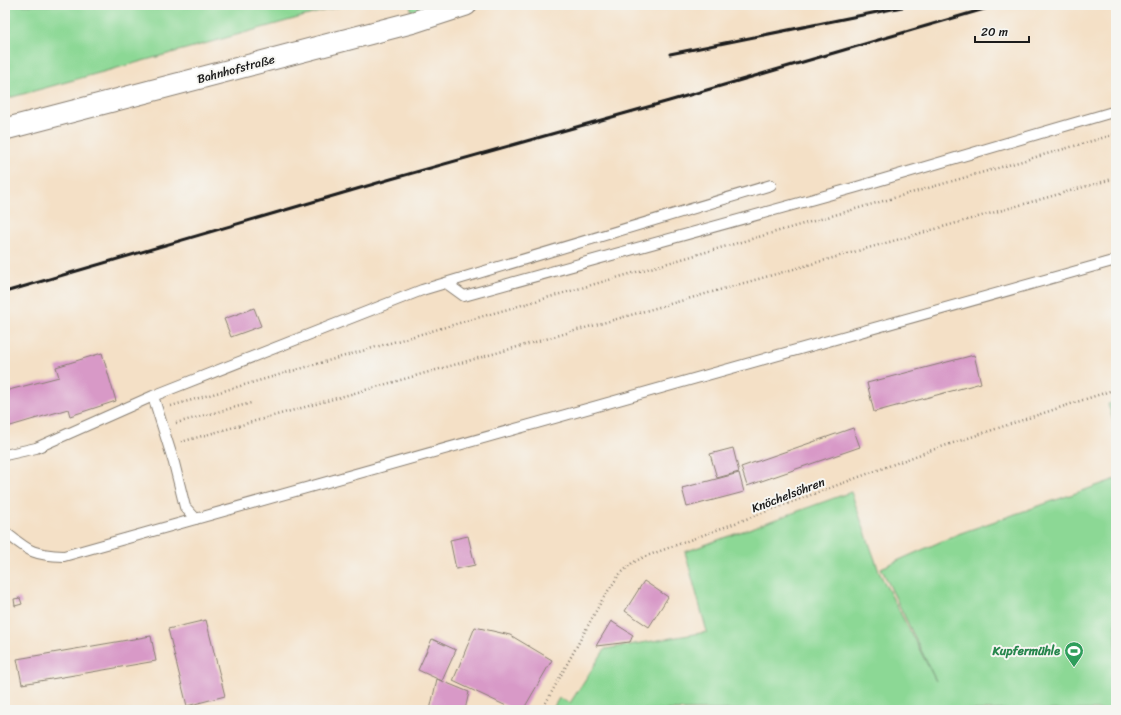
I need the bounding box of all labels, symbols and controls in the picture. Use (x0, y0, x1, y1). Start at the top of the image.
scale bar (975, 18, 1029, 44)
text: 20 m (981, 21, 1008, 43)
street label: Bahnhofstraße (195, 48, 277, 90)
street label: Knöchelsöhren (748, 471, 828, 519)
place label: Kupfermühle (991, 640, 1060, 662)
sports icon: Kupfermühle (1063, 640, 1085, 668)

